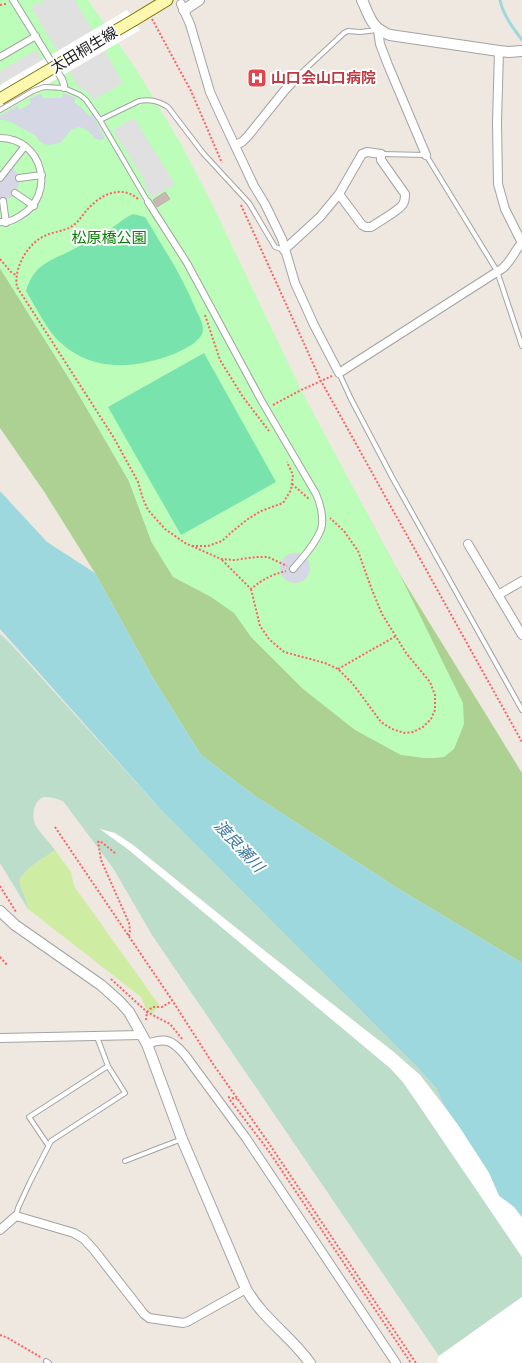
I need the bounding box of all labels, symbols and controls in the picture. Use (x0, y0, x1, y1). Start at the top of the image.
street label: 太田桐生線 (46, 21, 122, 79)
hospital icon: 山口会山口病院 (246, 67, 268, 89)
place label: 山口会山口病院 (271, 67, 376, 89)
park label: 松原橋公園 (71, 227, 147, 249)
water label: 渡良瀬川 (209, 815, 271, 879)

